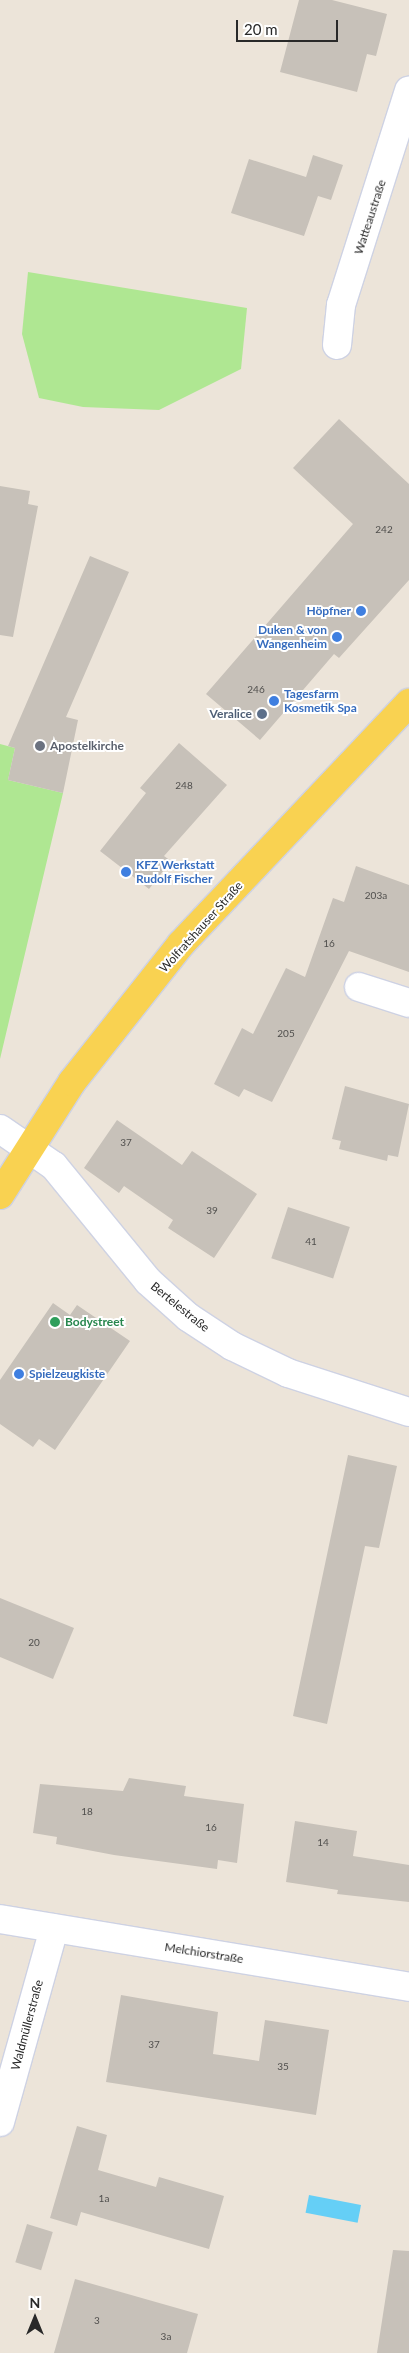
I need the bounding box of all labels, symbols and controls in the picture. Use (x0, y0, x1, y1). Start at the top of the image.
scale bar (239, 10, 342, 42)
text: 20 m (244, 20, 278, 38)
street label: Watteaustraße (351, 178, 389, 256)
house number: 242 (375, 524, 393, 536)
place label: Höpfner (306, 604, 351, 618)
marker: Höpfner (355, 605, 367, 617)
place label: Duken & von Wangenheim (257, 623, 327, 651)
marker: Duken & von Wangenheim (331, 631, 343, 643)
house number: 246 (247, 684, 265, 696)
place label: Tagesfarm Kosmetik Spa (284, 687, 357, 715)
marker: Tagesfarm Kosmetik Spa (268, 695, 280, 707)
place label: Veralice (210, 707, 252, 721)
marker: Veralice (256, 708, 268, 720)
place label: Apostelkirche (50, 739, 124, 753)
marker: Apostelkirche (34, 740, 46, 752)
house number: 248 (175, 780, 193, 792)
place label: KFZ Werkstatt Rudolf Fischer (136, 858, 215, 886)
marker: KFZ Werkstatt Rudolf Fischer (120, 866, 132, 878)
street label: Wolfratshauser Straße (156, 878, 246, 976)
house number: 203a (365, 890, 387, 902)
house number: 16 (323, 938, 335, 950)
house number: 205 (277, 1028, 295, 1040)
house number: 37 (120, 1137, 132, 1149)
house number: 39 (206, 1205, 218, 1217)
house number: 41 (305, 1236, 317, 1248)
street label: Bertelestraße (148, 1279, 212, 1335)
place label: Bodystreet (65, 1315, 124, 1329)
marker: Bodystreet (49, 1316, 61, 1328)
place label: Spielzeugkiste (29, 1367, 105, 1381)
marker: Spielzeugkiste (13, 1368, 25, 1380)
house number: 20 (28, 1637, 40, 1649)
house number: 18 (81, 1806, 93, 1818)
house number: 16 (205, 1822, 217, 1834)
house number: 14 (317, 1837, 329, 1849)
street label: Melchiorstraße (164, 1940, 244, 1966)
street label: Waldmüllerstraße (8, 1978, 46, 2072)
house number: 37 (148, 2039, 160, 2051)
house number: 35 (277, 2061, 289, 2073)
house number: 1a (99, 2193, 109, 2205)
north arrow (10, 2293, 60, 2343)
text: N (30, 2294, 40, 2311)
house number: 3 (94, 2315, 100, 2327)
house number: 3a (161, 2331, 171, 2343)

